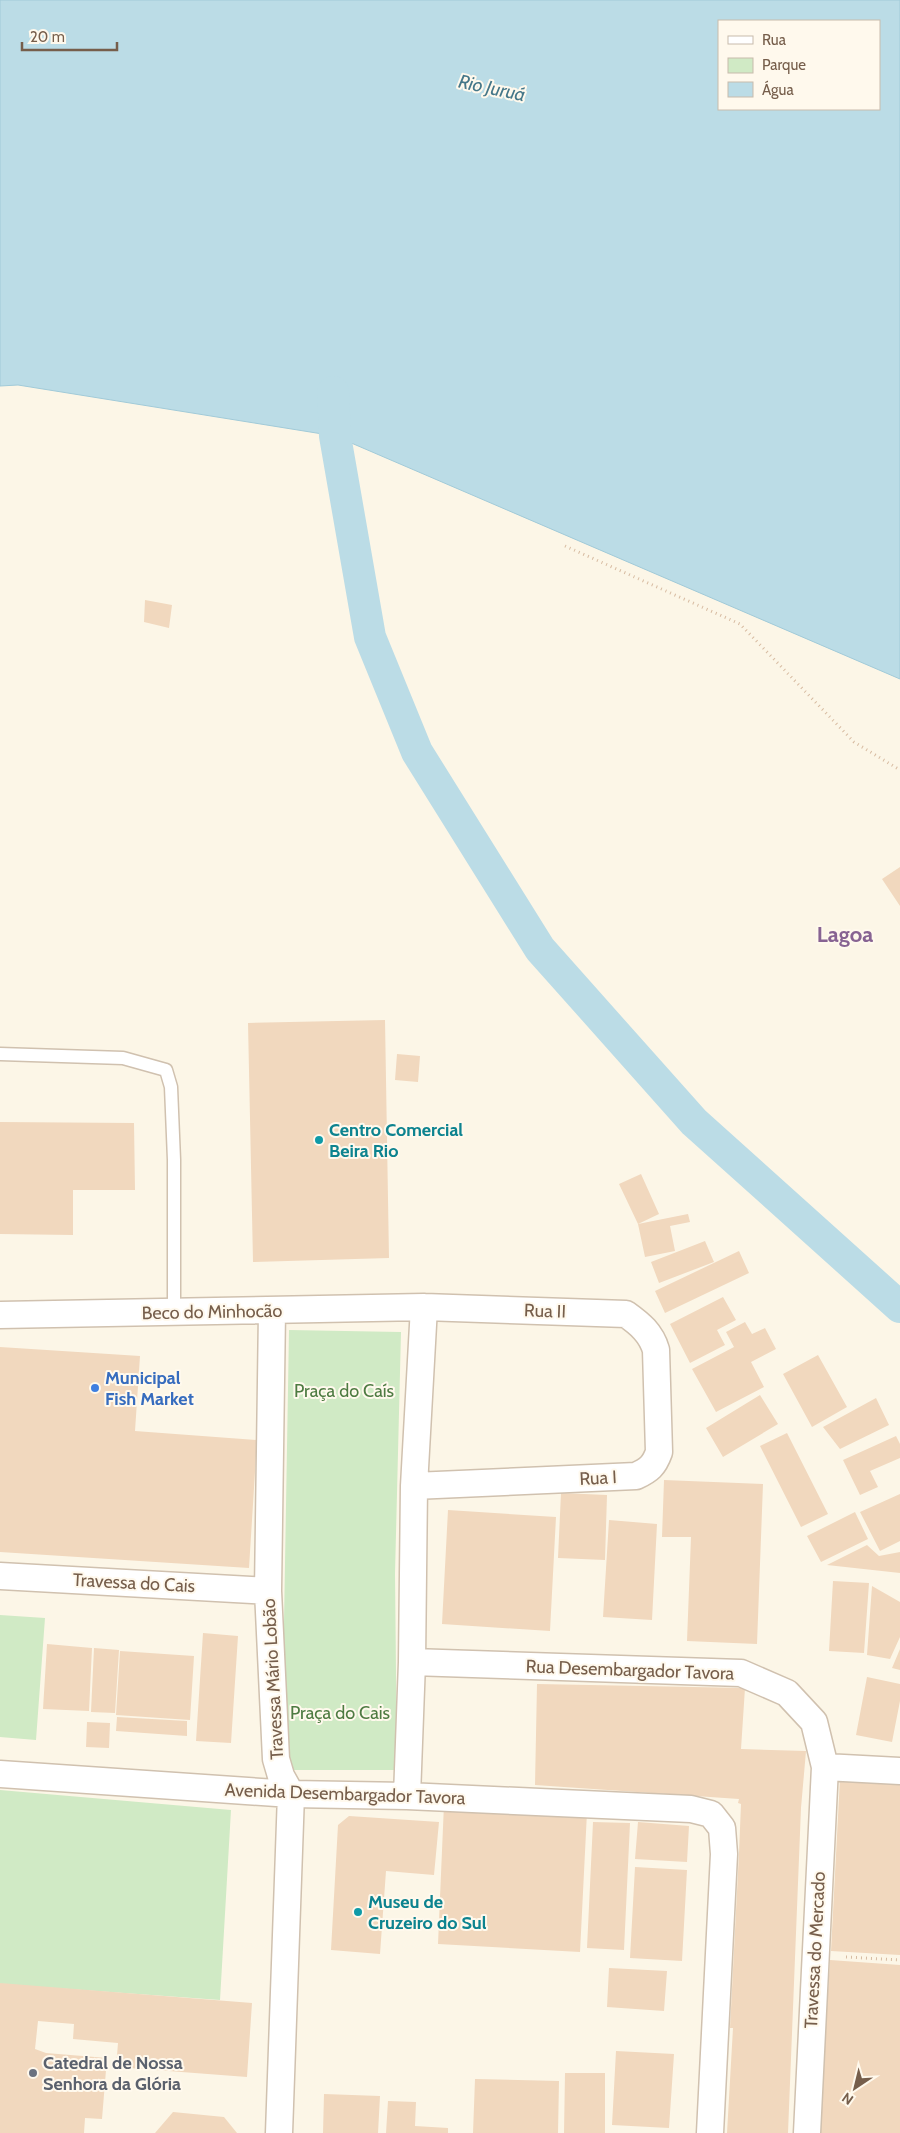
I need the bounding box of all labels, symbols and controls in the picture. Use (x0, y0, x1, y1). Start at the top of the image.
scale bar (22, 20, 118, 52)
legend (718, 20, 880, 110)
text: 20 m (30, 28, 65, 46)
text: Rua (762, 31, 787, 49)
text: Parque (762, 56, 806, 74)
water label: Rio Juruá (456, 70, 528, 106)
text: Água (762, 80, 794, 99)
district label: Lagoa (817, 921, 873, 948)
place label: Centro Comercial Beira Rio (329, 1119, 463, 1162)
marker: Centro Comercial Beira Rio (313, 1134, 325, 1146)
street label: Rua II (524, 1299, 566, 1323)
street label: Beco do Minhocão (142, 1300, 283, 1324)
place label: Municipal Fish Market (105, 1367, 194, 1410)
park label: Praça do Caís (294, 1380, 394, 1402)
marker: Municipal Fish Market (89, 1382, 101, 1394)
street label: Rua I (579, 1466, 617, 1490)
street label: Travessa do Cais (72, 1569, 196, 1597)
street label: Travessa Mário Lobão (258, 1598, 288, 1760)
street label: Rua Desembargador Tavora (525, 1655, 735, 1685)
park label: Praça do Cais (290, 1702, 390, 1724)
street label: Avenida Desembargador Tavora (224, 1779, 466, 1809)
street label: Travessa do Mercado (800, 1871, 830, 2029)
place label: Museu de Cruzeiro do Sul (368, 1891, 487, 1934)
marker: Museu de Cruzeiro do Sul (352, 1906, 364, 1918)
place label: Catedral de Nossa Senhora da Glória (43, 2052, 183, 2095)
north arrow (830, 2063, 880, 2113)
marker: Catedral de Nossa Senhora da Glória (27, 2067, 39, 2079)
text: N (838, 2088, 857, 2109)

